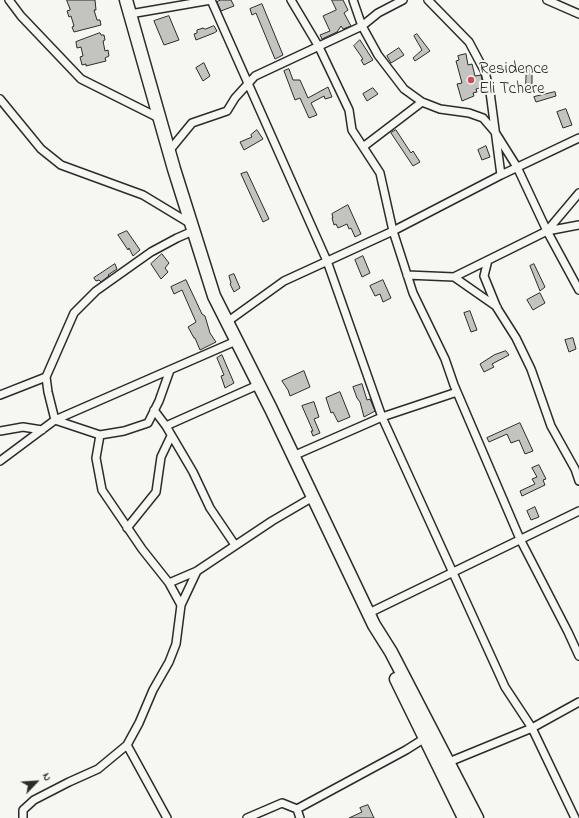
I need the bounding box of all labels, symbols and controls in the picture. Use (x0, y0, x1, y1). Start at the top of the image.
place label: Residence Eli Tchere (479, 60, 548, 100)
marker: Residence Eli Tchere (466, 75, 476, 85)
north arrow (16, 762, 56, 802)
text: N (38, 770, 56, 784)

